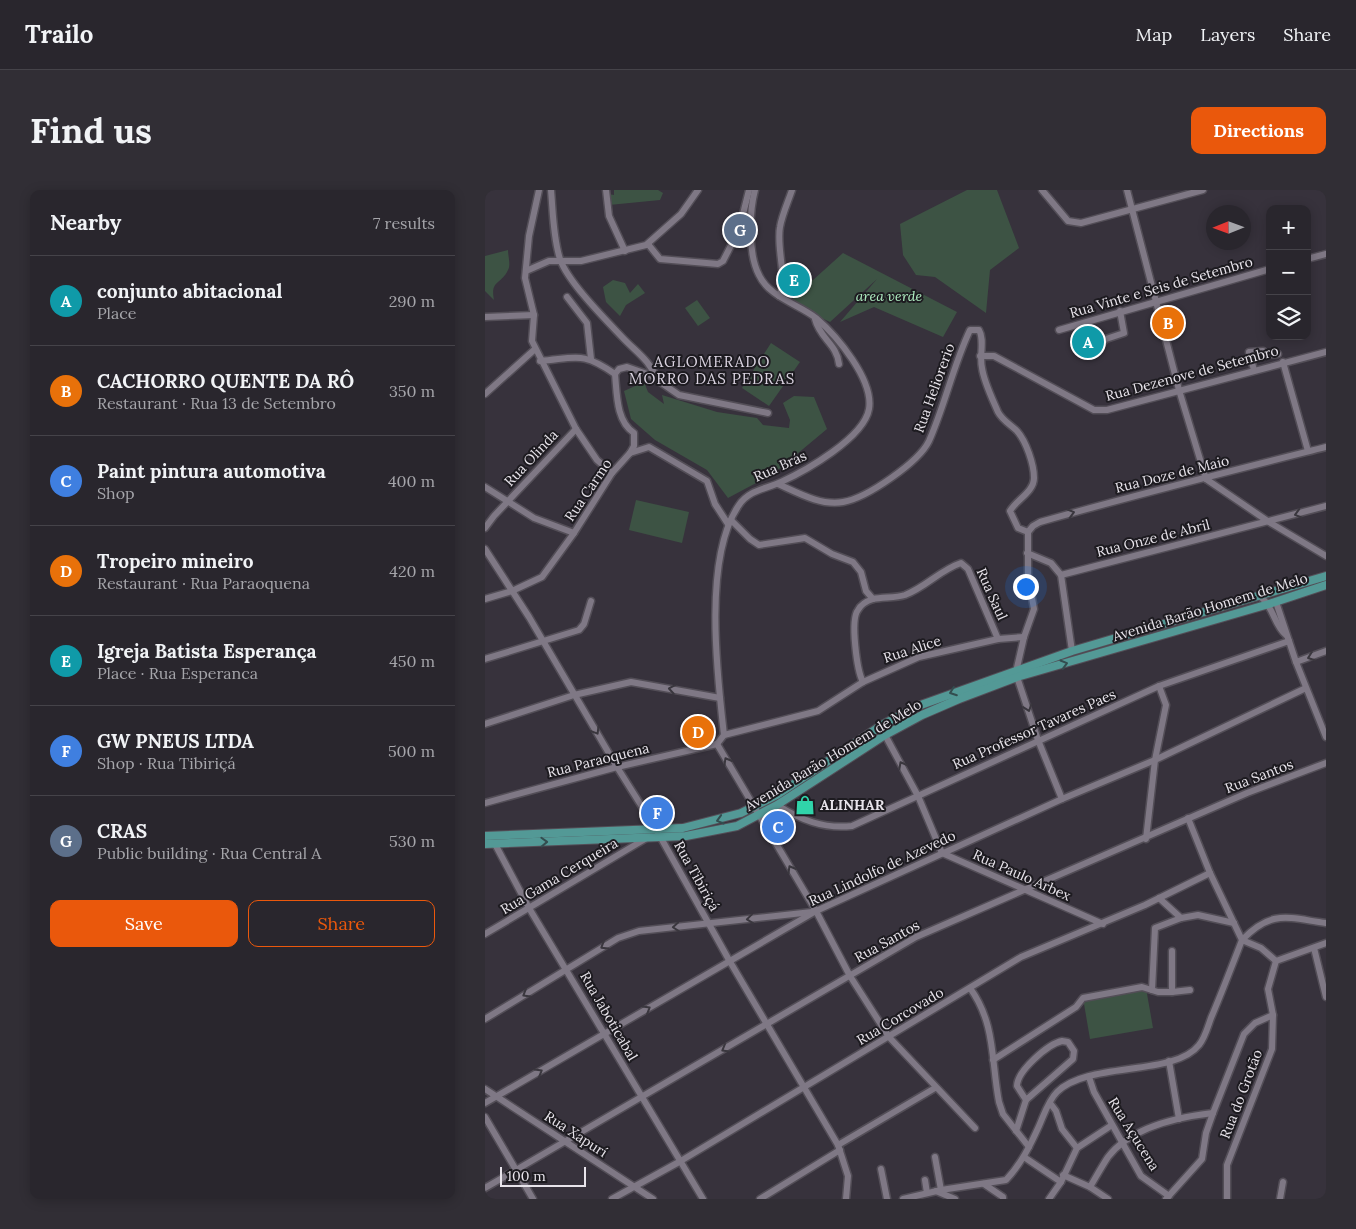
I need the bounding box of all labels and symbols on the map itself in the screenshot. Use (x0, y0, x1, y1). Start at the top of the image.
north arrow (1206, 205, 1251, 250)
pin: G (724, 211, 756, 249)
street label: Rua Vinte e Seis de Setembro (1067, 252, 1255, 322)
pin: E (778, 261, 810, 299)
park label: area verde (856, 287, 923, 305)
pin: B (1152, 304, 1184, 342)
pin: A (1072, 323, 1104, 361)
street label: Rua Heliorerio (909, 341, 959, 435)
street label: Rua Dezenove de Setembro (1103, 341, 1281, 405)
district label: AGLOMERADO MORRO DAS PEDRAS (629, 352, 795, 388)
street label: Rua Olinda (500, 426, 562, 490)
street label: Rua Brás (751, 446, 809, 486)
street label: Rua Doze de Maio (1113, 451, 1231, 497)
street label: Rua Carmo (560, 455, 616, 525)
one-way arrow (1293, 508, 1302, 519)
one-way arrow (1067, 509, 1075, 519)
street label: Rua Onze de Abril (1094, 515, 1212, 561)
street label: Rua Saul (973, 565, 1012, 623)
street label: Avenida Barão Homem de Melo (1109, 569, 1310, 646)
your location (1013, 574, 1039, 600)
street label: Rua Alice (881, 631, 943, 667)
one-way arrow (1307, 651, 1316, 661)
one-way arrow (1059, 659, 1067, 669)
one-way arrow (667, 684, 676, 694)
street label: Rua Professor Tavares Paes (949, 685, 1119, 773)
one-way arrow (950, 687, 958, 697)
street label: Avenida Barão Homem de Melo (741, 695, 925, 815)
one-way arrow (1022, 704, 1032, 712)
pin: D (682, 713, 714, 751)
one-way arrow (589, 726, 599, 735)
street label: Rua Paraoquena (545, 739, 651, 781)
street label: Rua Santos (1222, 755, 1296, 797)
one-way arrow (723, 757, 733, 766)
one-way arrow (898, 761, 908, 770)
pin: F (641, 794, 673, 832)
shop icon: ALINHAR (794, 794, 816, 816)
place label: ALINHAR (820, 796, 885, 814)
pin: C (762, 808, 794, 846)
one-way arrow (716, 814, 724, 824)
street label: Rua Lindolfo de Azevedo (806, 826, 958, 910)
street label: Rua Gama Cerqueira (497, 834, 621, 918)
one-way arrow (540, 837, 548, 847)
street label: Rua Tibiriçá (670, 838, 724, 914)
street label: Rua Paulo Arbex (970, 845, 1074, 905)
one-way arrow (788, 866, 798, 875)
one-way arrow (746, 913, 754, 924)
street label: Rua Santos (851, 916, 923, 966)
one-way arrow (672, 922, 680, 933)
one-way arrow (600, 940, 609, 950)
street label: Rua Jaboticabal (576, 968, 642, 1064)
street label: Rua Corcovado (853, 983, 947, 1049)
one-way arrow (523, 987, 532, 997)
one-way arrow (642, 1006, 651, 1016)
one-way arrow (721, 1043, 730, 1053)
street label: Rua do Grotão (1216, 1047, 1266, 1141)
one-way arrow (533, 1069, 542, 1079)
street label: Rua Açucena (1104, 1094, 1164, 1174)
street label: Rua Xapurí (541, 1107, 611, 1161)
scale bar (500, 1164, 586, 1187)

